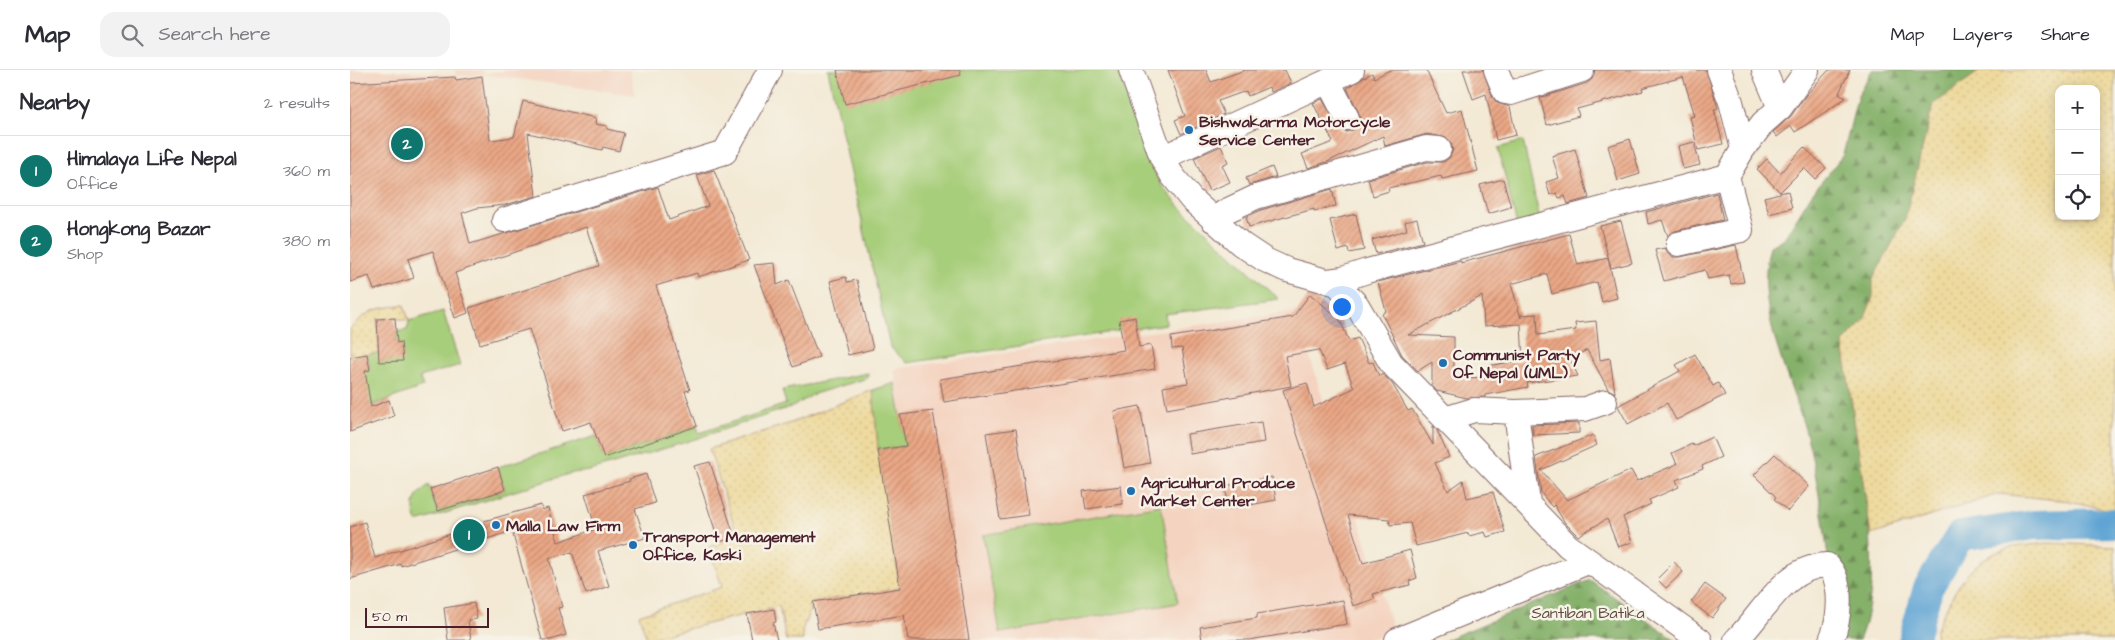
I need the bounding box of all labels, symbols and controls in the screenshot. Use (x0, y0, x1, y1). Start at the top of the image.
search box (100, 12, 450, 57)
text: Map (25, 18, 70, 52)
icon: search (118, 21, 146, 49)
text: Search here (158, 21, 271, 48)
text: Map (1890, 22, 1924, 47)
text: Layers (1952, 22, 2013, 47)
text: Share (2041, 22, 2090, 47)
map controls (2055, 85, 2100, 220)
button: + (2055, 85, 2100, 130)
text: Nearby (20, 88, 90, 117)
text: 2 results (264, 92, 330, 114)
place label: Bishwakarma Motorcycle Service Center (1198, 111, 1391, 151)
marker: Bishwakarma Motorcycle Service Center (1183, 124, 1195, 136)
pin: 2 (391, 125, 423, 163)
button: − (2055, 130, 2100, 175)
text: Himalaya Life Nepal (67, 146, 237, 173)
text: 1 (35, 160, 37, 182)
text: 360 m (283, 160, 330, 182)
text: Office (67, 173, 118, 195)
button: locate (2055, 175, 2100, 220)
text: Hongkong Bazar (67, 216, 210, 243)
text: 2 (31, 230, 41, 252)
text: 380 m (283, 230, 330, 252)
text: Shop (67, 243, 103, 265)
your location (1329, 294, 1355, 320)
place label: Communist Party Of Nepal (UML) (1453, 344, 1580, 384)
marker: Communist Party Of Nepal (UML) (1437, 357, 1449, 369)
place label: Agricultural Produce Market Center (1141, 472, 1295, 512)
marker: Agricultural Produce Market Center (1125, 485, 1137, 497)
place label: Malla Law Firm (506, 515, 621, 537)
pin: 1 (453, 516, 485, 554)
marker: Malla Law Firm (490, 519, 502, 531)
place label: Transport Management Office, Kaski (642, 526, 816, 566)
marker: Transport Management Office, Kaski (627, 539, 639, 551)
park label: Santiban Batika (1531, 602, 1645, 624)
scale bar (365, 605, 489, 628)
text: 50 m (372, 607, 407, 627)

